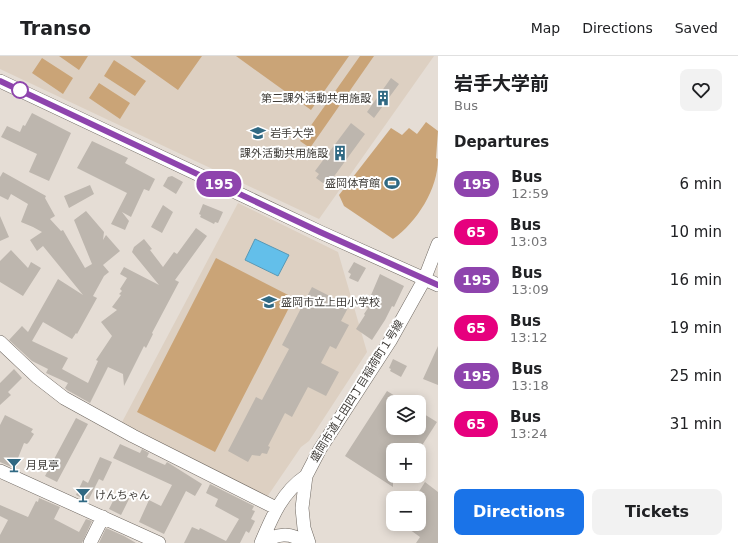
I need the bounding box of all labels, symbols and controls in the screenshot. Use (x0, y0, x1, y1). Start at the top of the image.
text: Transo (20, 17, 91, 39)
text: Map (531, 20, 560, 36)
text: Directions (582, 20, 653, 36)
text: Saved (675, 20, 718, 36)
button: heart (680, 69, 722, 111)
text: 岩手大学前 (454, 72, 549, 94)
unlabelled marker (11, 81, 29, 99)
building icon: 第二課外活動共用施設 (374, 89, 392, 107)
place label: 第二課外活動共用施設 (261, 92, 371, 105)
text: Bus (454, 98, 478, 113)
school or university icon: 岩手大学 (249, 124, 267, 142)
place label: 岩手大学 (270, 127, 314, 140)
text: Departures (454, 133, 549, 151)
building icon: 課外活動共用施設 (331, 144, 349, 162)
place label: 課外活動共用施設 (240, 147, 328, 160)
text: Bus (511, 168, 542, 186)
line badge: 195 (196, 171, 242, 197)
sports icon: 盛岡体育館 (383, 174, 401, 192)
text: 6 min (679, 175, 722, 193)
text: 195 (204, 176, 234, 192)
text: 195 (462, 176, 491, 192)
place label: 盛岡体育館 (325, 177, 380, 190)
text: 12:59 (511, 186, 549, 201)
text: Bus (510, 216, 541, 234)
text: 10 min (670, 223, 722, 241)
text: 65 (466, 224, 486, 240)
text: 13:03 (510, 234, 547, 249)
text: Bus (511, 264, 542, 282)
text: 16 min (670, 271, 722, 289)
text: 195 (462, 272, 491, 288)
text: 13:09 (511, 282, 549, 297)
school or university icon: 盛岡市立上田小学校 (260, 293, 278, 311)
place label: 盛岡市立上田小学校 (281, 296, 380, 309)
text: Bus (510, 312, 541, 330)
street label: 盛岡市道上田四丁目稲荷町１号線 (308, 318, 406, 464)
text: 19 min (670, 319, 722, 337)
text: 65 (466, 320, 486, 336)
text: 13:12 (510, 330, 547, 345)
text: Bus (511, 360, 542, 378)
text: 25 min (670, 367, 722, 385)
text: 195 (462, 368, 491, 384)
text: 13:18 (511, 378, 549, 393)
map controls (386, 395, 426, 531)
button: layers (386, 395, 426, 435)
text: Bus (510, 408, 541, 426)
text: 31 min (670, 415, 722, 433)
text: 65 (466, 416, 486, 432)
text: 13:24 (510, 426, 547, 441)
button: + (386, 443, 426, 483)
bar icon: 月見亭 (5, 456, 23, 474)
place label: 月見亭 (26, 459, 59, 472)
bar icon: けんちゃん (74, 486, 92, 504)
place label: けんちゃん (95, 489, 150, 502)
button: Directions (454, 489, 584, 535)
button: Tickets (592, 489, 722, 535)
button: − (386, 491, 426, 531)

